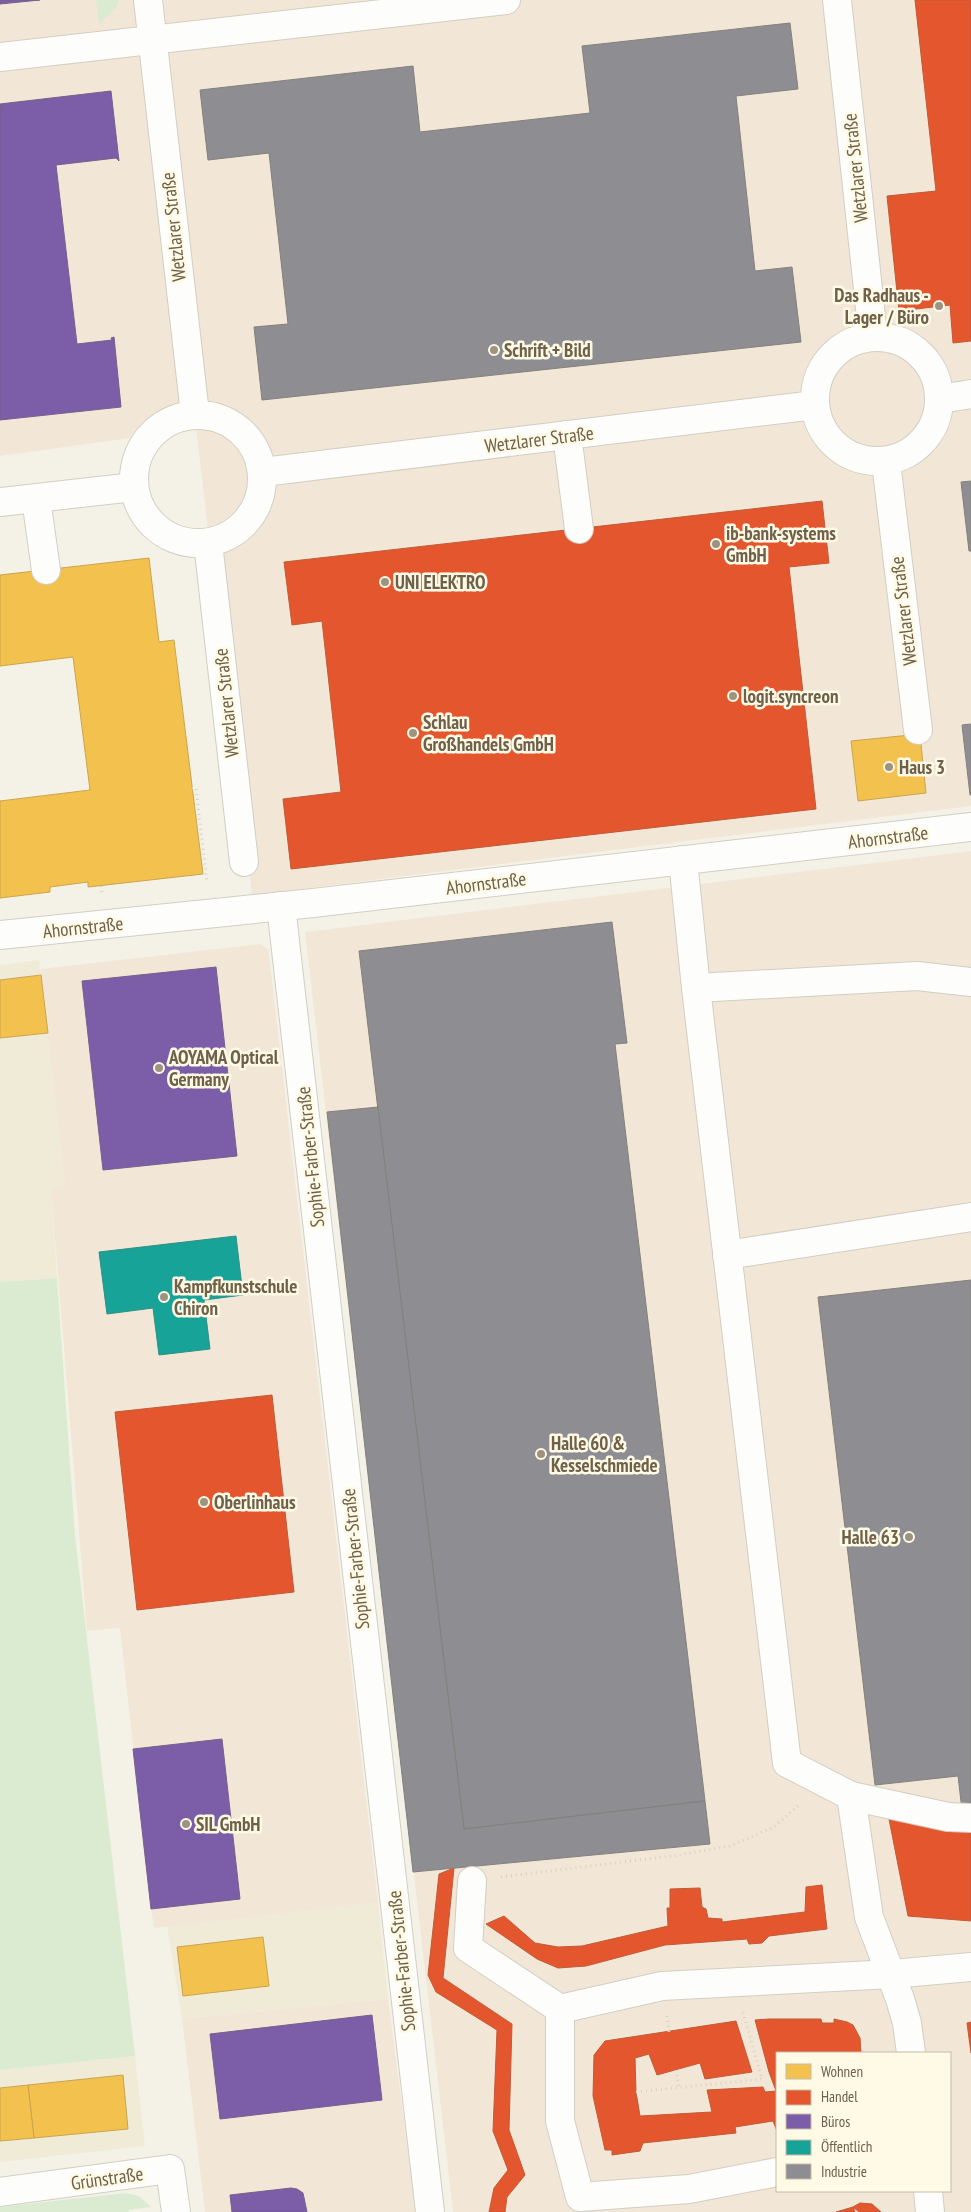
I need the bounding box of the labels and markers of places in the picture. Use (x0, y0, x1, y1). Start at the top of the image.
place label: Das Radhaus - Lager / Büro (834, 283, 929, 329)
marker: Das Radhaus - Lager / Büro (933, 300, 945, 312)
place label: Schrift + Bild (504, 338, 591, 362)
marker: Schrift + Bild (488, 344, 500, 356)
place label: ib-bank-systems GmbH (726, 521, 836, 567)
marker: ib-bank-systems GmbH (710, 538, 722, 550)
place label: UNI ELEKTRO (395, 570, 486, 594)
marker: UNI ELEKTRO (379, 576, 391, 588)
place label: logit.syncreon (743, 684, 838, 708)
marker: logit.syncreon (727, 690, 739, 702)
place label: Schlau Großhandels GmbH (423, 710, 554, 756)
marker: Schlau Großhandels GmbH (407, 727, 419, 739)
place label: Haus 3 (899, 755, 945, 779)
marker: Haus 3 (883, 761, 895, 773)
place label: AOYAMA Optical Germany (168, 1045, 279, 1091)
marker: AOYAMA Optical Germany (153, 1062, 165, 1074)
place label: Kampfkunstschule Chiron (174, 1274, 297, 1320)
marker: Kampfkunstschule Chiron (158, 1291, 170, 1303)
place label: Halle 60 & Kesselschmiede (551, 1431, 658, 1477)
marker: Halle 60 & Kesselschmiede (535, 1448, 547, 1460)
place label: Oberlinhaus (214, 1490, 296, 1514)
marker: Oberlinhaus (198, 1496, 210, 1508)
place label: Halle 63 (842, 1525, 899, 1549)
marker: Halle 63 (903, 1531, 915, 1543)
place label: SIL GmbH (196, 1812, 260, 1836)
marker: SIL GmbH (180, 1818, 192, 1830)

